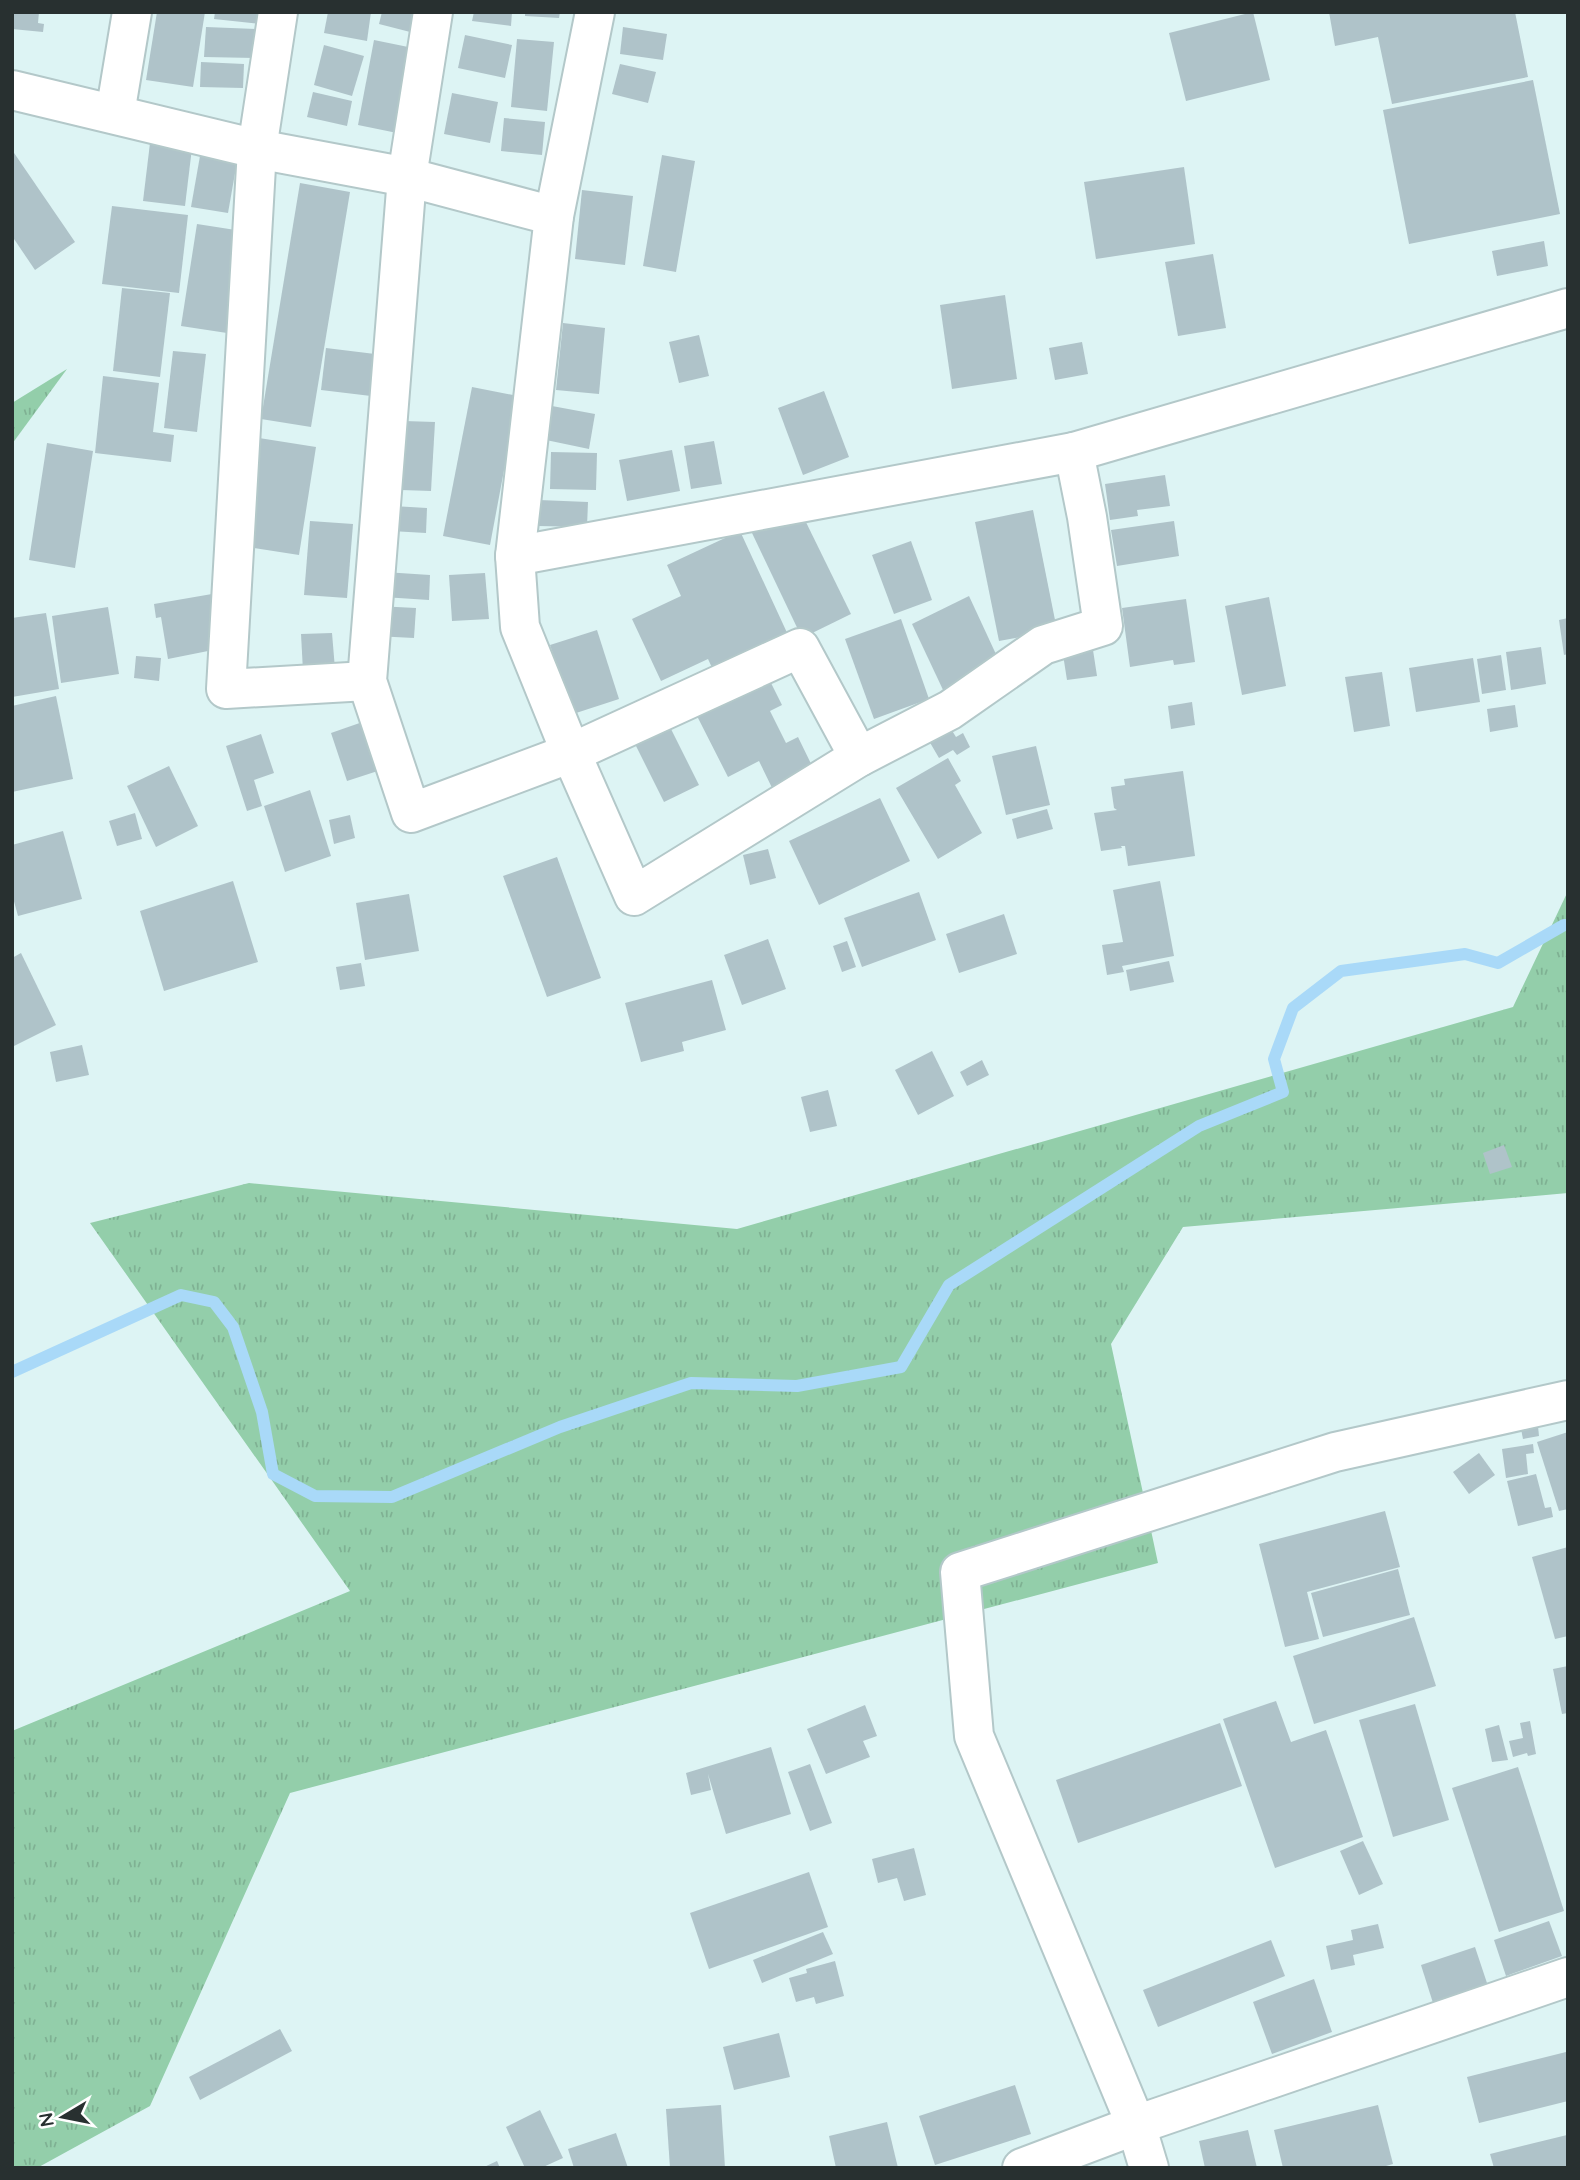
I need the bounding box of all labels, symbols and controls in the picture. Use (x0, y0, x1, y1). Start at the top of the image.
north arrow (28, 2082, 98, 2152)
text: N (33, 2111, 59, 2129)

